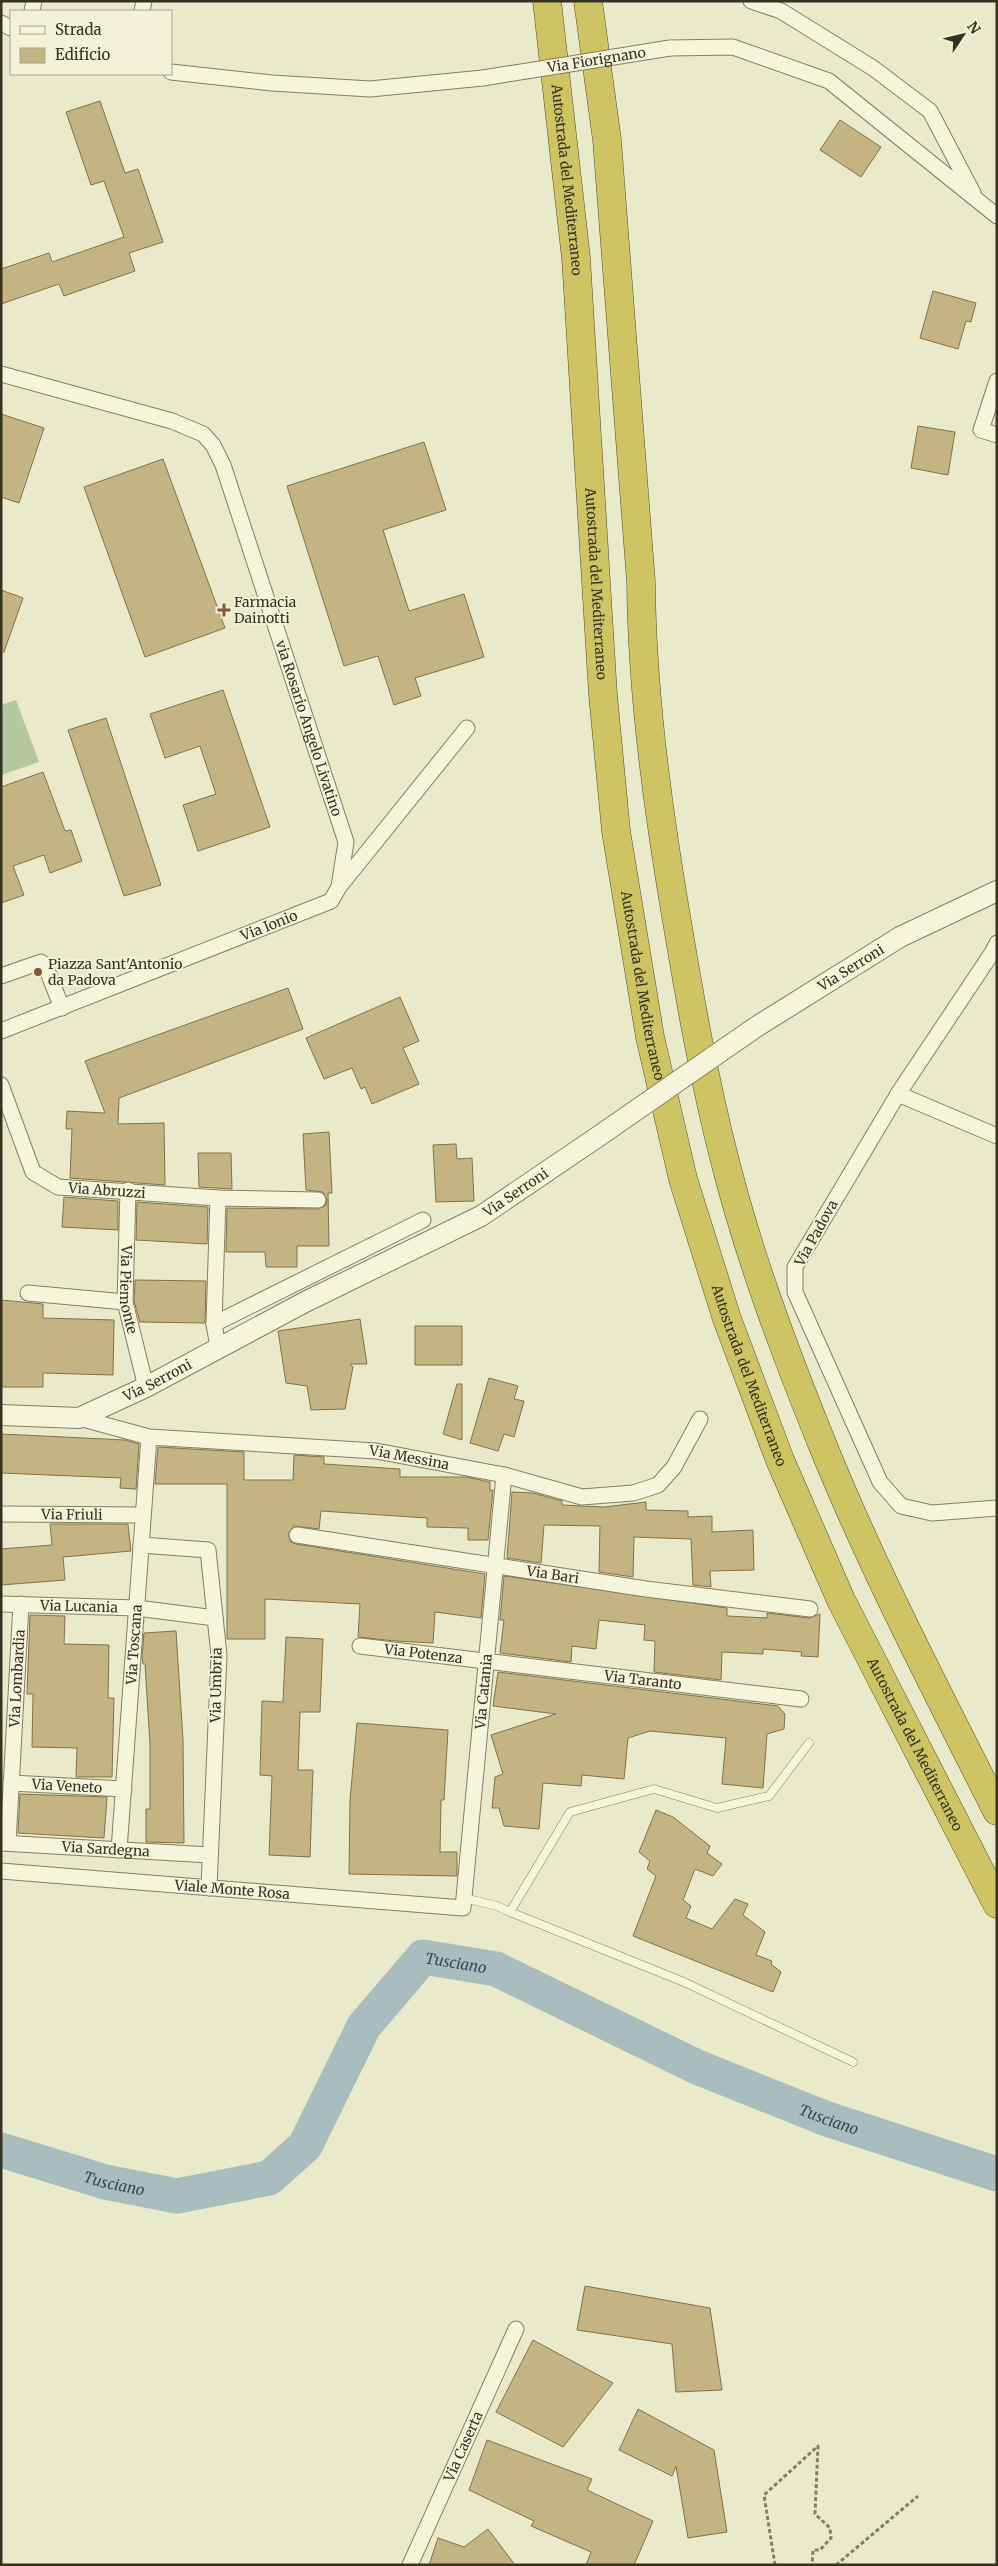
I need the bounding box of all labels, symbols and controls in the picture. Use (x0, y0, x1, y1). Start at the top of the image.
legend (10, 10, 172, 75)
north arrow (938, 10, 988, 60)
text: N (963, 18, 984, 37)
text: Strada (55, 20, 102, 39)
street label: Via Fiorignano (545, 43, 647, 77)
text: Edificio (55, 45, 111, 64)
street label: Autostrada del Mediterraneo (547, 82, 586, 276)
street label: Autostrada del Mediterraneo (581, 486, 611, 680)
place label: Farmacia Dainotti (234, 593, 297, 627)
marker: Farmacia Dainotti (218, 604, 230, 616)
street label: via Rosario Angelo Livatino (271, 637, 346, 819)
street label: Autostrada del Mediterraneo (617, 888, 669, 1082)
street label: Via Ionio (237, 906, 300, 945)
street label: Via Serroni (814, 940, 888, 996)
place label: Piazza Sant'Antonio da Padova (48, 955, 182, 989)
marker: Piazza Sant'Antonio da Padova (32, 966, 44, 978)
street label: Via Serroni (479, 1164, 552, 1221)
street label: Via Abruzzi (67, 1179, 147, 1202)
street label: Via Padova (790, 1196, 842, 1270)
street label: Via Piemonte (116, 1244, 142, 1336)
street label: Autostrada del Mediterraneo (707, 1281, 791, 1469)
street label: Via Serroni (119, 1355, 195, 1406)
street label: Via Messina (368, 1442, 451, 1474)
street label: Via Friuli (40, 1505, 103, 1524)
street label: Via Bari (525, 1562, 581, 1588)
street label: Via Lucania (39, 1596, 119, 1616)
street label: Via Toscana (122, 1603, 146, 1686)
street label: Via Lombardia (5, 1628, 29, 1729)
street label: Via Potenza (382, 1640, 464, 1667)
street label: Via Umbria (206, 1647, 226, 1724)
street label: Via Catania (471, 1652, 496, 1731)
street label: Autostrada del Mediterraneo (863, 1654, 967, 1834)
street label: Via Taranto (602, 1666, 683, 1694)
street label: Via Veneto (30, 1775, 103, 1797)
street label: Via Sardegna (60, 1837, 151, 1861)
street label: Viale Monte Rosa (173, 1876, 291, 1903)
water label: Tusciano (424, 1948, 488, 1977)
water label: Tusciano (796, 2099, 861, 2138)
water label: Tusciano (81, 2167, 146, 2199)
street label: Via Caserta (439, 2408, 487, 2485)

